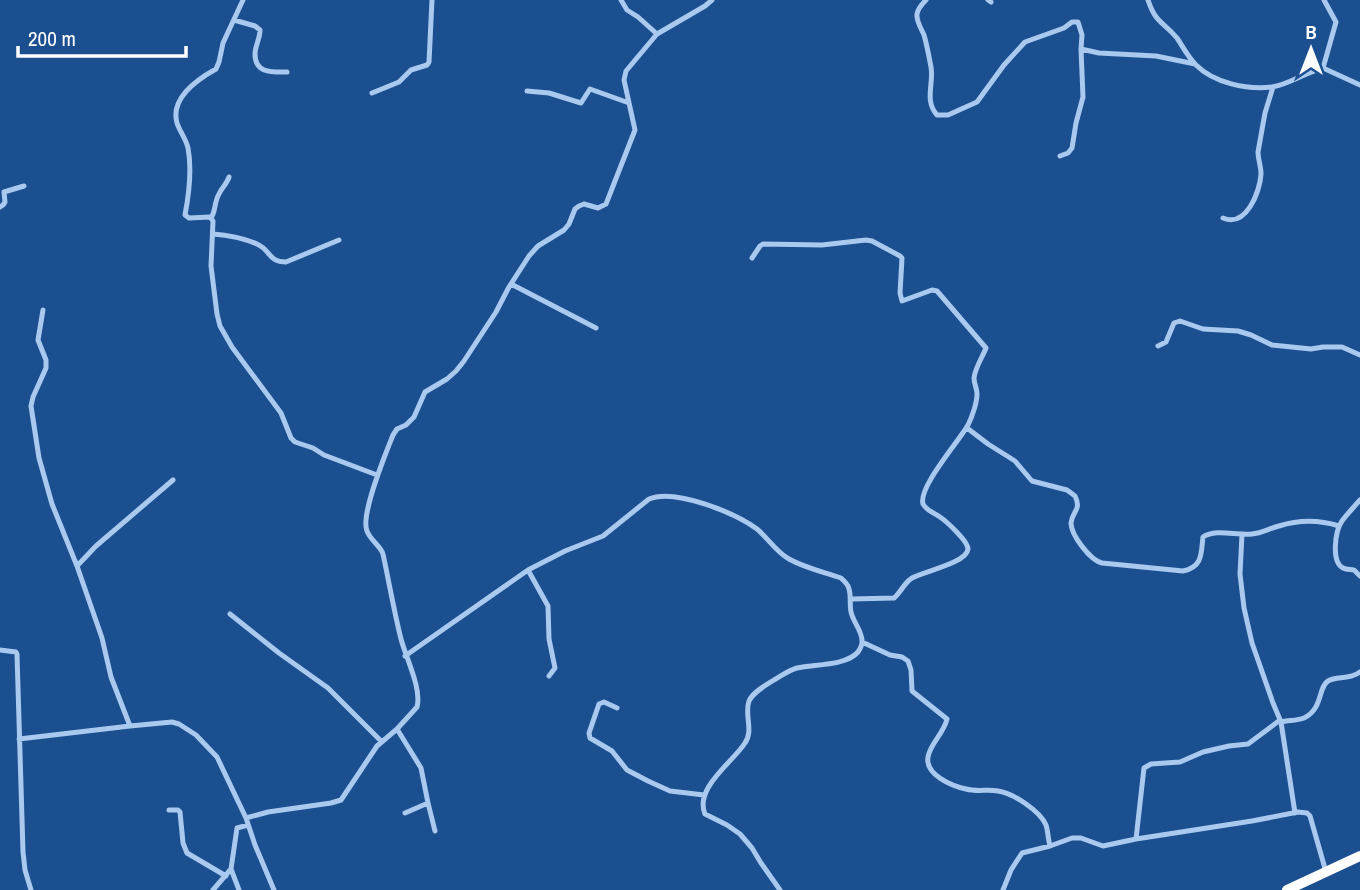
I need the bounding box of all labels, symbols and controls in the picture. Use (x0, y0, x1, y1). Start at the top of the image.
scale bar (18, 14, 186, 58)
north arrow (1276, 14, 1346, 84)
text: B (1305, 19, 1317, 45)
text: 200 m (28, 24, 76, 53)

